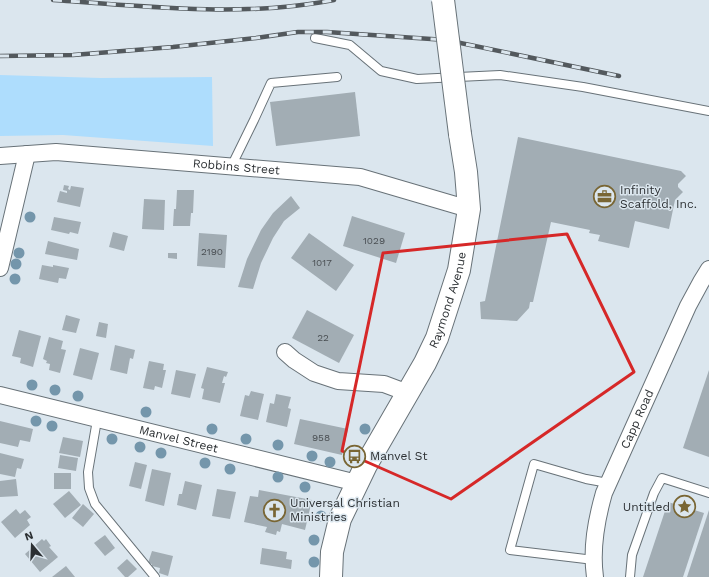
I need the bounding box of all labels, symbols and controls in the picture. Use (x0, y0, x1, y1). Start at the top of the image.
street label: Robbins Street (192, 156, 280, 177)
place label: Infinity Scaffold, Inc. (620, 183, 697, 211)
office icon: Infinity Scaffold, Inc. (592, 184, 618, 210)
house number: 1029 (363, 235, 385, 246)
house number: 2190 (201, 246, 223, 257)
street label: Raymond Avenue (426, 251, 469, 351)
house number: 1017 (312, 257, 332, 268)
house number: 22 (317, 332, 329, 343)
street label: Capp Road (618, 387, 657, 451)
street label: Manvel Street (138, 423, 220, 456)
house number: 958 (312, 432, 330, 443)
bus stop icon: Manvel St (342, 443, 368, 469)
place label: Manvel St (370, 449, 427, 463)
place icon: Untitled (672, 494, 698, 520)
place label: Universal Christian Ministries (290, 496, 400, 524)
church icon: Universal Christian Ministries (261, 497, 287, 523)
place label: Untitled (623, 500, 670, 514)
north arrow (12, 525, 52, 565)
text: N (23, 529, 35, 543)

